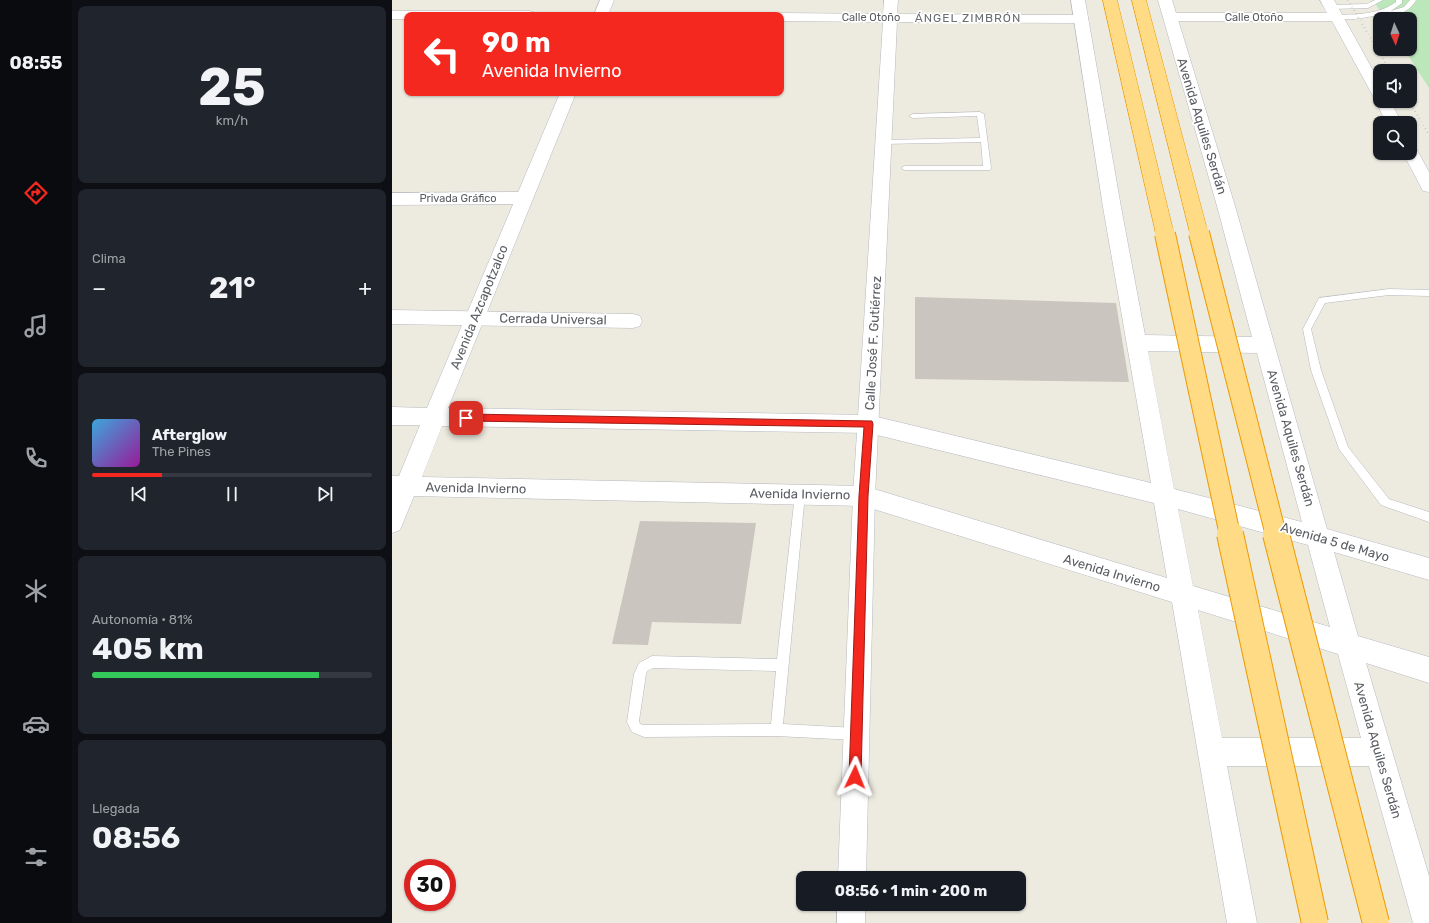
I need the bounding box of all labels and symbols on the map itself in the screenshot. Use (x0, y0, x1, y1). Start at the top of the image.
street label: Calle Otoño (842, 11, 900, 24)
district label: ÁNGEL ZIMBRÓN (915, 11, 1021, 25)
street label: Calle Otoño (1225, 11, 1283, 24)
north arrow (1373, 12, 1417, 56)
street label: Avenida Aquiles Serdán (1174, 56, 1230, 196)
street label: Privada Gráfico (419, 192, 497, 205)
street label: Avenida Azcapotzalco (447, 243, 511, 371)
street label: Calle José F. Gutiérrez (862, 275, 884, 411)
street label: Cerrada Universal (499, 311, 607, 327)
street label: Avenida Aquiles Serdán (1264, 368, 1318, 508)
pin (449, 401, 483, 435)
street label: Avenida Invierno (425, 480, 527, 496)
street label: Avenida Invierno (749, 486, 851, 502)
street label: Avenida 5 de Mayo (1279, 519, 1391, 565)
street label: Avenida Invierno (1062, 551, 1162, 595)
street label: Avenida Aquiles Serdán (1351, 680, 1405, 820)
position arrow (834, 756, 876, 798)
speed limit sign: 30 (404, 859, 456, 911)

